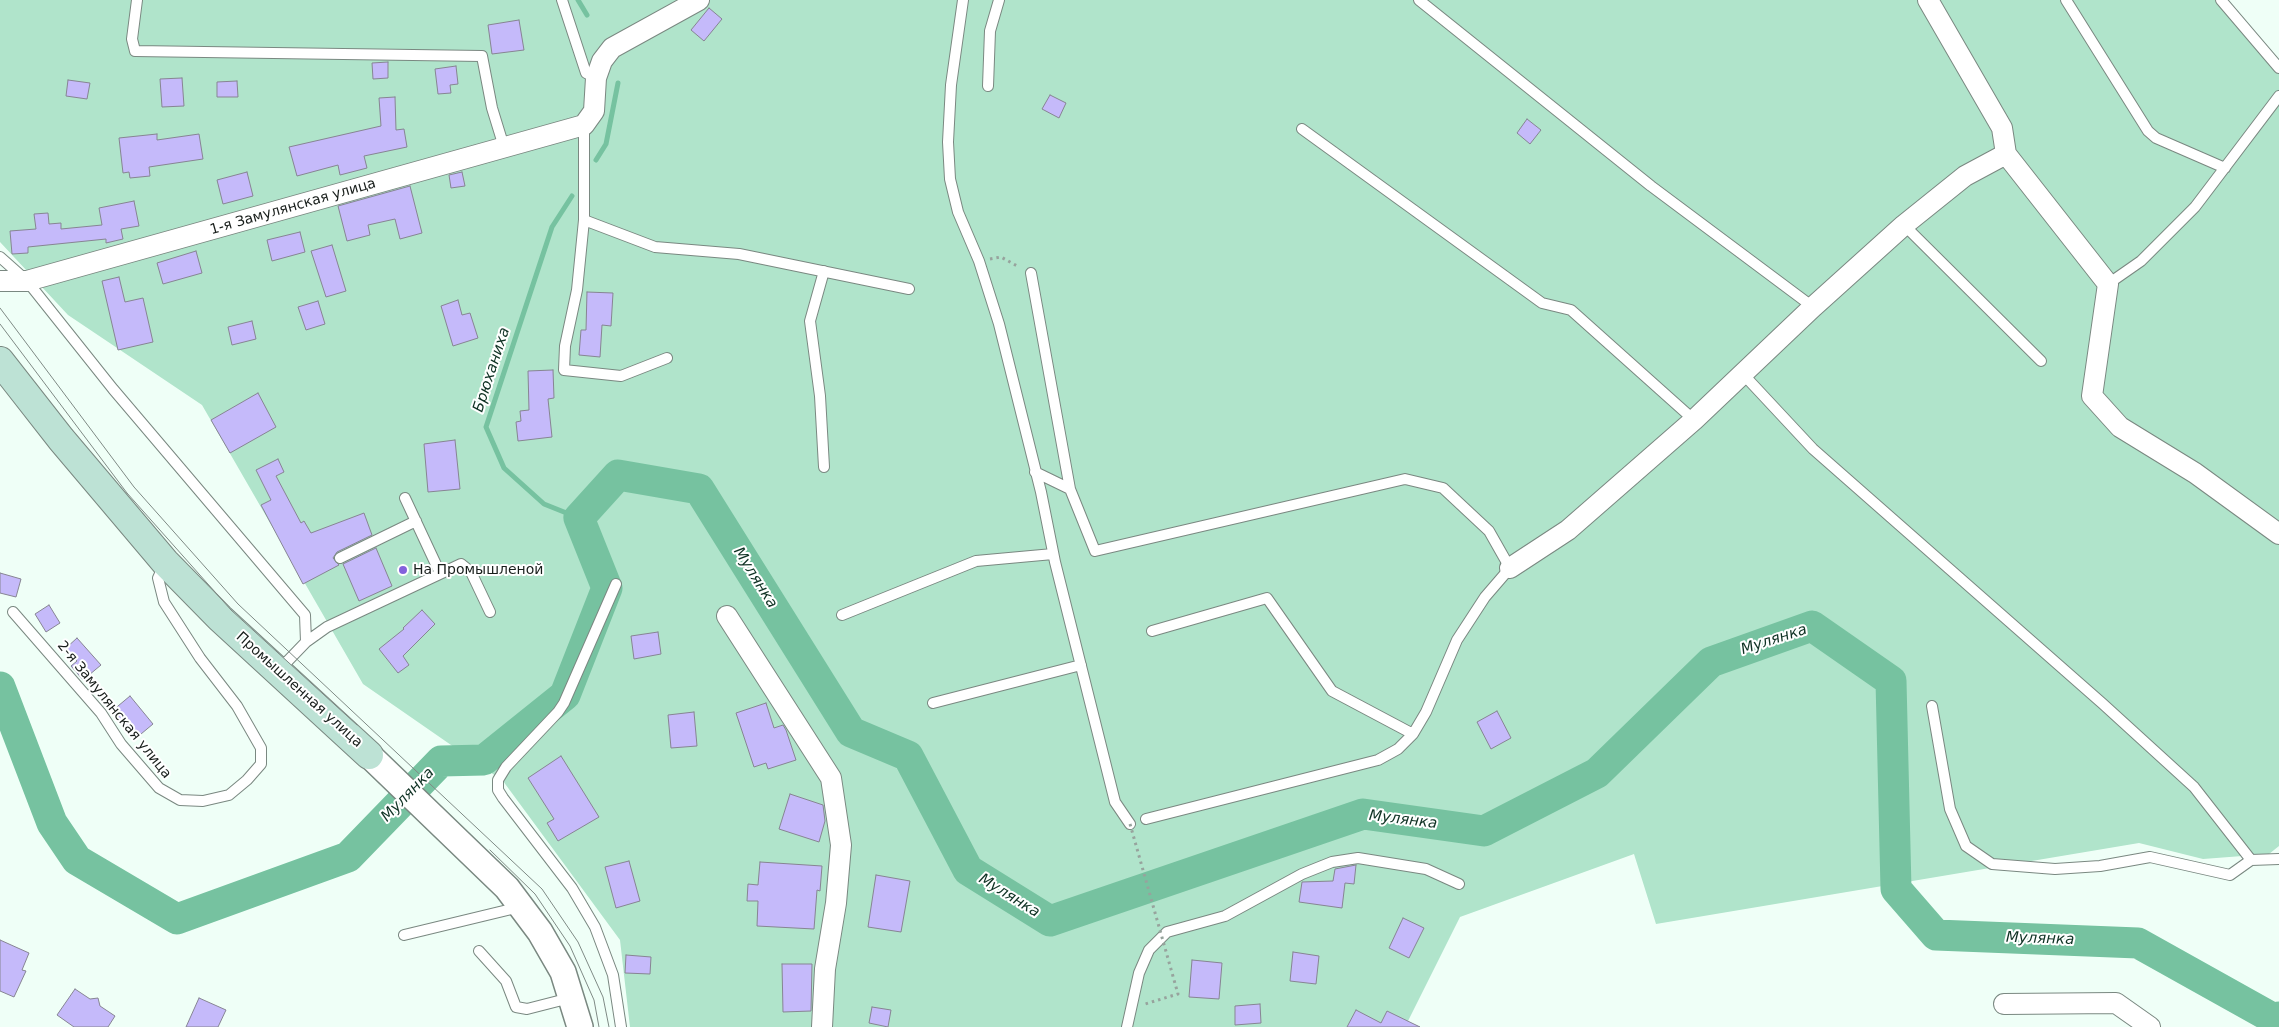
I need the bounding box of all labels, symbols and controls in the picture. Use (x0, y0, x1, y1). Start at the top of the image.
street label: 1-я Замулянская улица (208, 175, 378, 239)
water label: Брюханиха (470, 325, 514, 415)
water label: Мулянка (729, 544, 781, 612)
place label: На Промышленой (413, 562, 543, 578)
marker: На Промышленой (397, 564, 409, 576)
water label: Мулянка (1739, 621, 1809, 659)
street label: Промышленная улица (232, 629, 366, 751)
street label: 2-я Замулянская улица (53, 638, 175, 782)
water label: Мулянка (378, 764, 438, 826)
water label: Мулянка (1368, 807, 1438, 833)
water label: Мулянка (975, 870, 1043, 922)
water label: Мулянка (2005, 929, 2075, 949)

